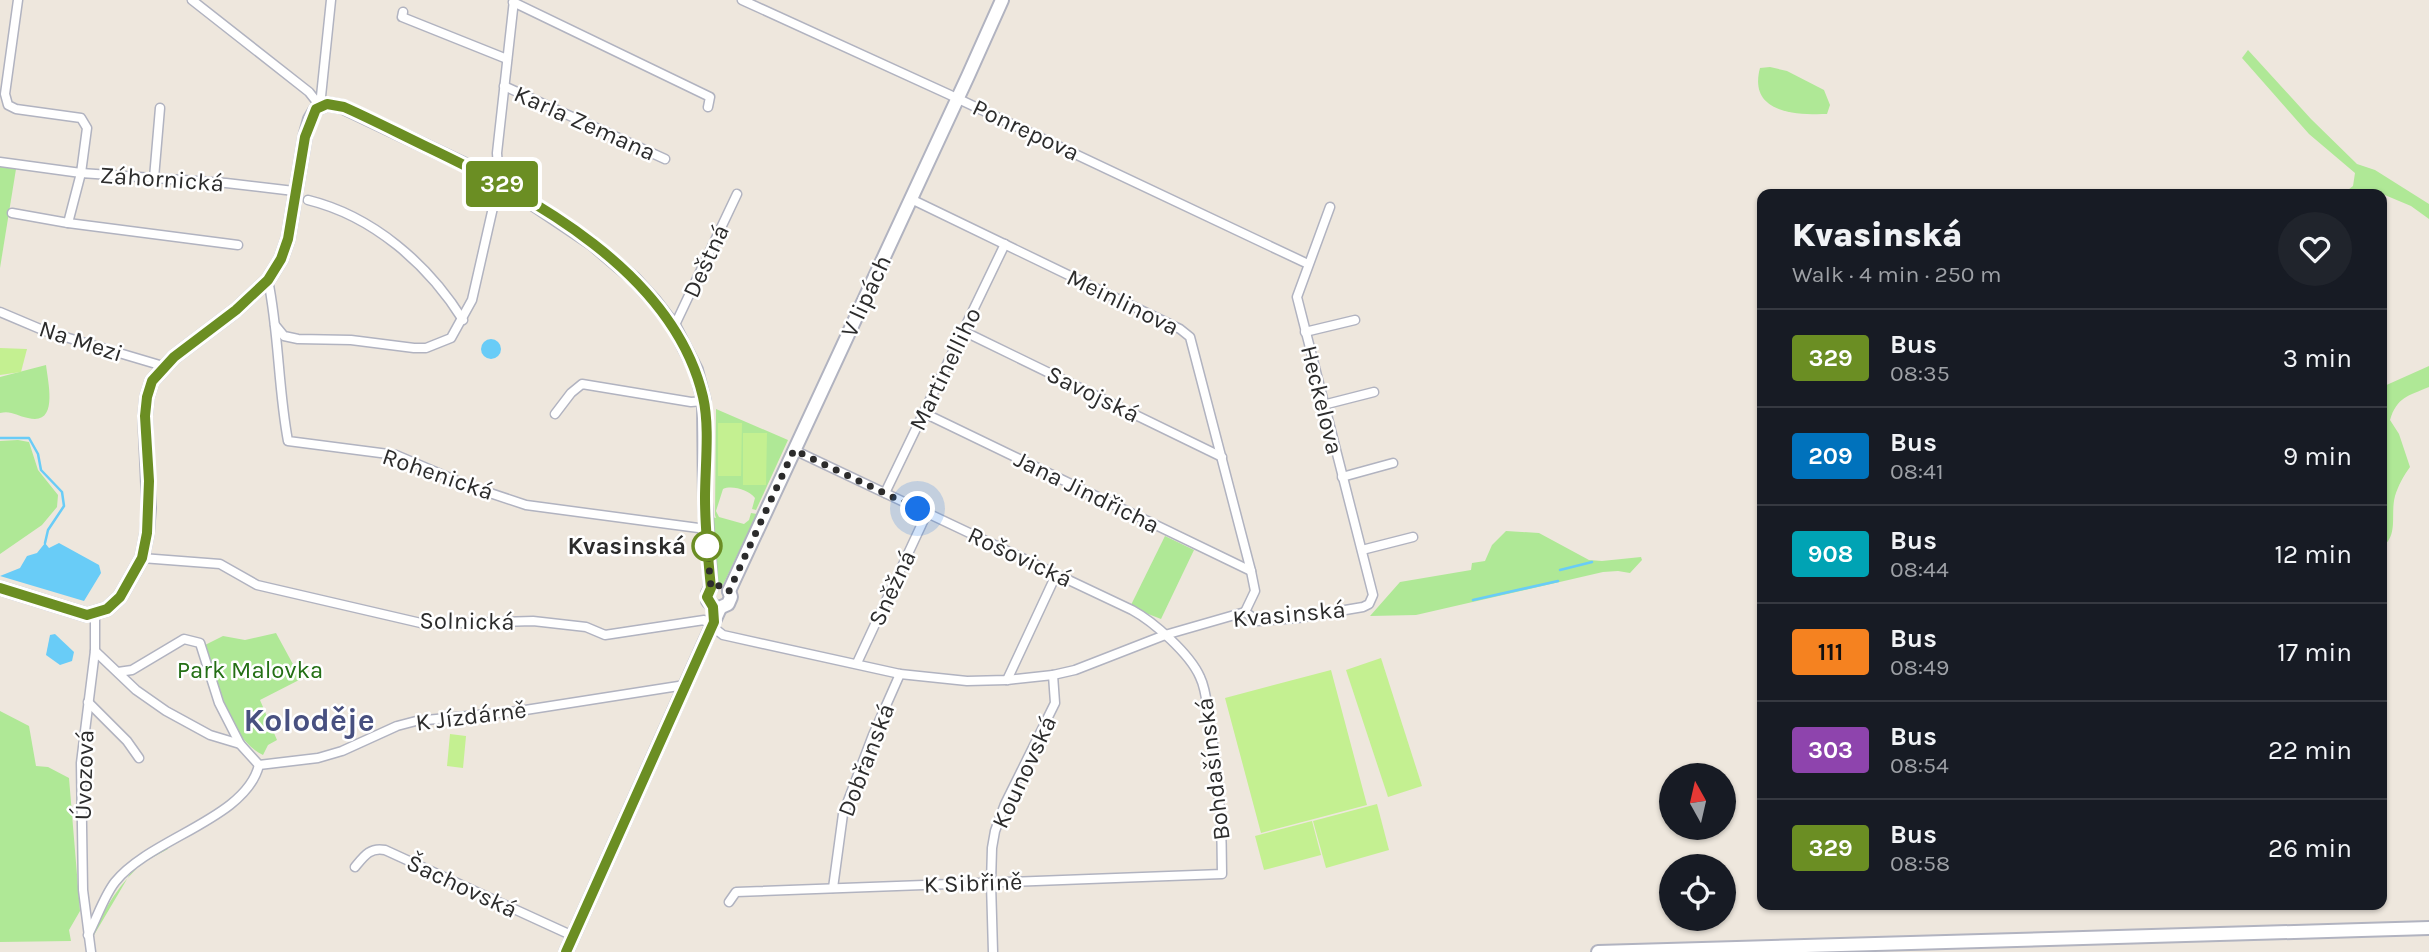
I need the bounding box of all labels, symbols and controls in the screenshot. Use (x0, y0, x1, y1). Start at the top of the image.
street label: Karla Zemana (510, 79, 660, 167)
street label: Ponrepova (968, 93, 1084, 167)
street label: Záhornická (99, 161, 225, 197)
line badge: 329 (462, 161, 542, 207)
text: 329 (480, 170, 524, 198)
button: heart (2278, 212, 2352, 286)
text: Kvasinská (1792, 216, 1962, 254)
street label: Deštná (677, 220, 735, 302)
street label: V lipách (835, 251, 897, 341)
text: Walk · 4 min · 250 m (1792, 261, 2001, 288)
street label: Meinlinova (1062, 263, 1184, 341)
street label: Martinelliho (903, 303, 987, 435)
street label: Na Mezi (36, 314, 126, 368)
text: Bus (1890, 329, 1937, 360)
street label: Heckelova (1295, 342, 1349, 458)
text: 3 min (2283, 343, 2352, 374)
text: 329 (1808, 344, 1853, 372)
street label: Savojská (1042, 360, 1144, 428)
text: 08:35 (1890, 360, 1950, 387)
text: Bus (1890, 427, 1937, 458)
text: 9 min (2283, 441, 2352, 472)
street label: Rohenická (379, 442, 497, 506)
text: 209 (1808, 442, 1853, 470)
street label: Jana Jindřicha (1010, 445, 1164, 539)
text: 08:41 (1890, 458, 1944, 485)
your location (900, 491, 935, 526)
street label: Rošovická (963, 521, 1077, 593)
text: Bus (1890, 525, 1937, 556)
marker: Kvasinská (692, 531, 722, 561)
place label: Kvasinská (567, 532, 686, 560)
text: 12 min (2274, 539, 2352, 570)
text: 908 (1808, 540, 1853, 568)
street label: Sněžná (862, 546, 922, 630)
text: 08:44 (1890, 556, 1949, 583)
street label: Kvasinská (1231, 595, 1347, 633)
street label: Solnická (419, 606, 515, 636)
text: Bus (1890, 623, 1937, 654)
text: 17 min (2277, 637, 2352, 668)
text: 111 (1818, 638, 1843, 666)
text: 08:49 (1890, 654, 1949, 681)
park label: Park Malovka (177, 656, 323, 684)
street label: K Jízdárně (414, 695, 528, 737)
street label: Bohdašínská (1190, 696, 1236, 842)
street label: Dobřanská (832, 699, 900, 821)
district label: Koloděje (243, 702, 375, 739)
street label: Kounovská (986, 711, 1062, 833)
text: Bus (1890, 721, 1937, 752)
street label: Úvozová (67, 729, 100, 821)
text: 22 min (2268, 735, 2352, 766)
text: 303 (1808, 736, 1853, 764)
text: 08:54 (1890, 752, 1949, 779)
north arrow (1659, 763, 1736, 840)
map controls (1659, 763, 1736, 931)
text: Bus (1890, 819, 1937, 850)
text: 26 min (2268, 833, 2352, 864)
text: 329 (1808, 834, 1853, 862)
street label: Šachovská (402, 847, 522, 924)
text: 08:58 (1890, 850, 1950, 877)
button: locate (1659, 854, 1736, 931)
street label: K Sibřině (923, 867, 1023, 899)

